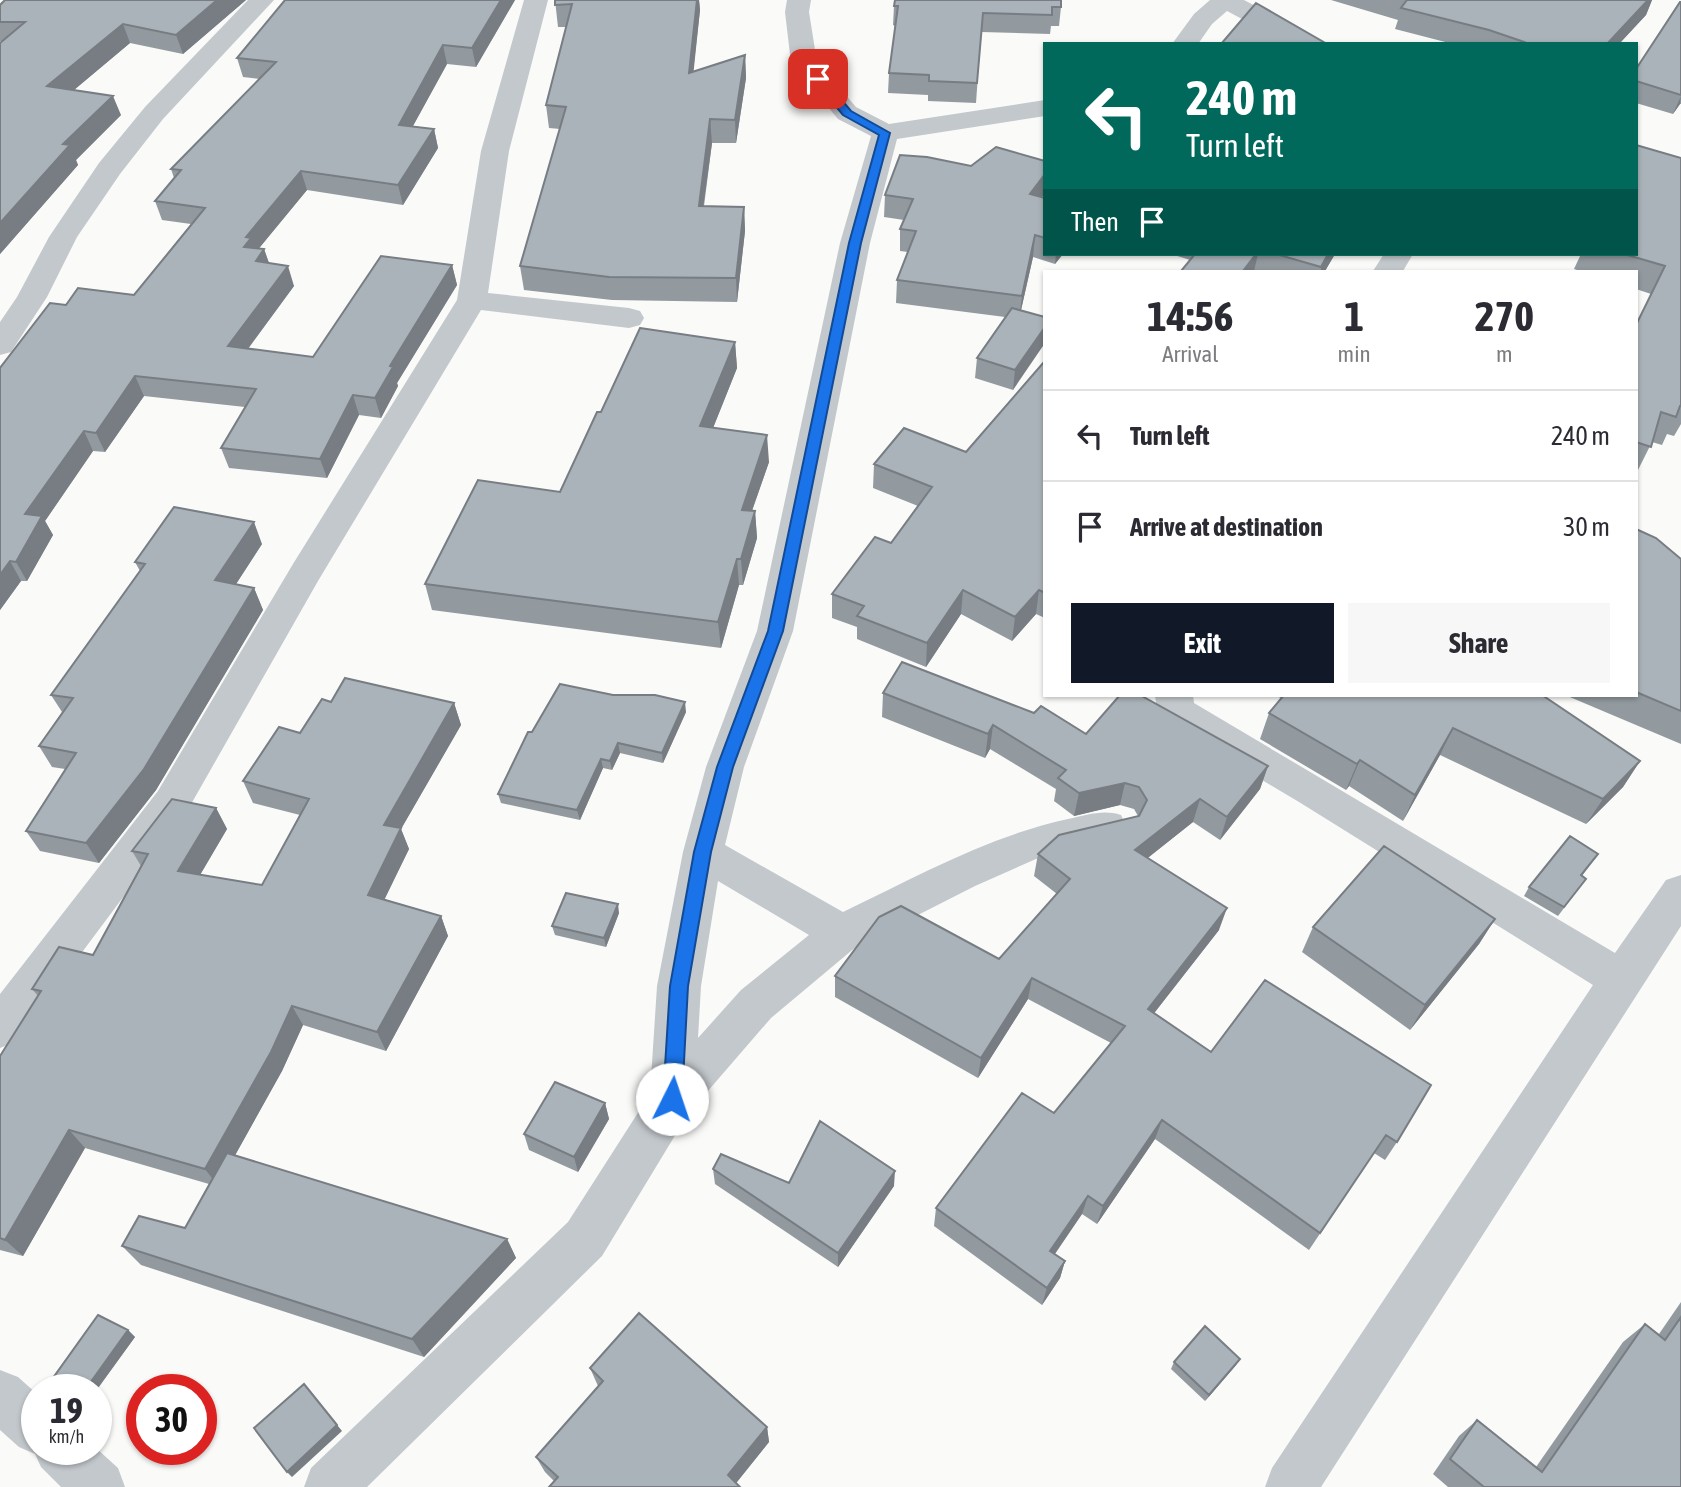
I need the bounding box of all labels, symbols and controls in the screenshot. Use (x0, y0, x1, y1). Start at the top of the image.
pin (788, 49, 848, 109)
icon: arrive (799, 60, 837, 98)
text: 240 m (1186, 69, 1297, 125)
icon: left (1071, 70, 1162, 161)
text: Turn left (1186, 127, 1284, 164)
icon: arrive (1133, 203, 1171, 241)
text: Then (1071, 207, 1119, 237)
text: 14:56 (1147, 292, 1234, 340)
text: 1 (1344, 292, 1364, 340)
text: 270 (1475, 292, 1534, 340)
text: Arrival (1162, 341, 1218, 367)
text: min (1338, 341, 1371, 367)
text: m (1496, 341, 1513, 367)
icon: left (1071, 417, 1109, 455)
text: Turn left (1130, 421, 1210, 451)
text: 240 m (1551, 421, 1610, 451)
icon: arrive (1071, 508, 1109, 546)
text: Arrive at destination (1130, 512, 1323, 542)
text: 30 m (1563, 512, 1610, 542)
button: Exit (1071, 603, 1334, 683)
button: Share (1348, 603, 1610, 683)
position arrow (635, 1062, 709, 1136)
speed limit sign: 30 (126, 1374, 217, 1465)
text: 19 (50, 1390, 83, 1430)
text: km/h (49, 1426, 84, 1447)

